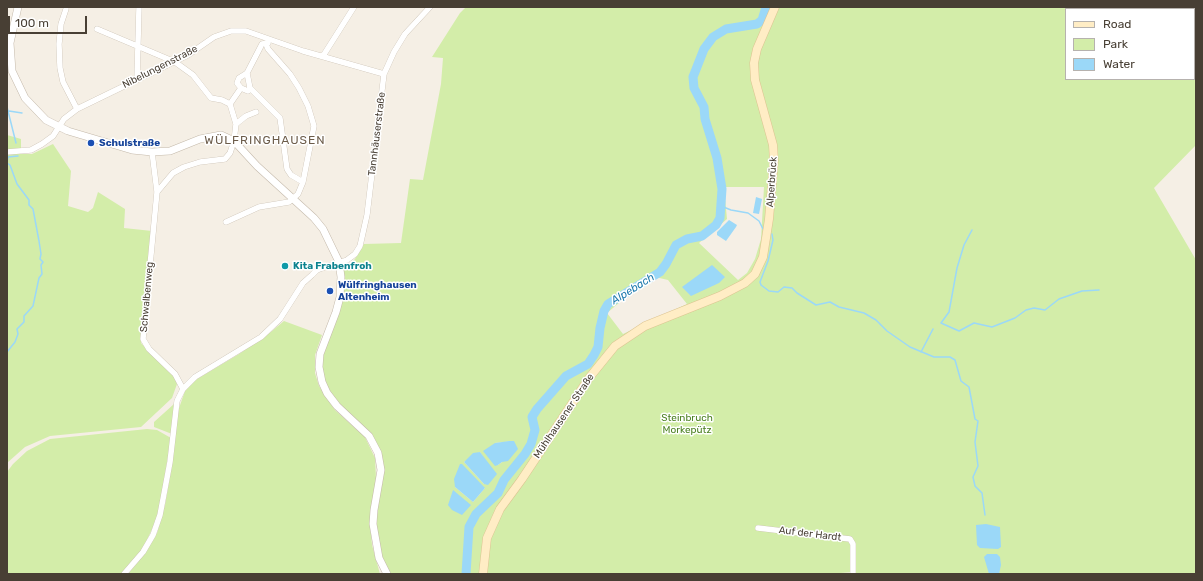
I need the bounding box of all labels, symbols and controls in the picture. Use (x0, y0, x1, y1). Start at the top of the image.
scale bar (10, 8, 89, 34)
legend (1065, 8, 1195, 80)
text: 100 m (15, 16, 49, 30)
text: Road (1103, 17, 1131, 31)
text: Park (1103, 37, 1128, 51)
street label: Nibelungenstraße (120, 43, 200, 91)
text: Water (1103, 57, 1135, 71)
street label: Tannhäuserstraße (366, 91, 388, 177)
district label: WÜLFRINGHAUSEN (204, 134, 326, 148)
place label: Schulstraße (99, 137, 160, 149)
marker: Schulstraße (86, 138, 96, 148)
street label: Alperbrück (764, 156, 780, 208)
place label: Kita Frabenfroh (293, 260, 372, 272)
street label: Schwalbenweg (138, 261, 156, 333)
marker: Kita Frabenfroh (280, 261, 290, 271)
water label: Alpebach (609, 271, 657, 307)
place label: Wülfringhausen Altenheim (338, 279, 417, 302)
marker: Wülfringhausen Altenheim (325, 286, 335, 296)
street label: Mühlhausener Straße (531, 371, 597, 461)
park label: Steinbruch Morkepütz (661, 412, 713, 436)
street label: Auf der Hardt (778, 524, 842, 544)

